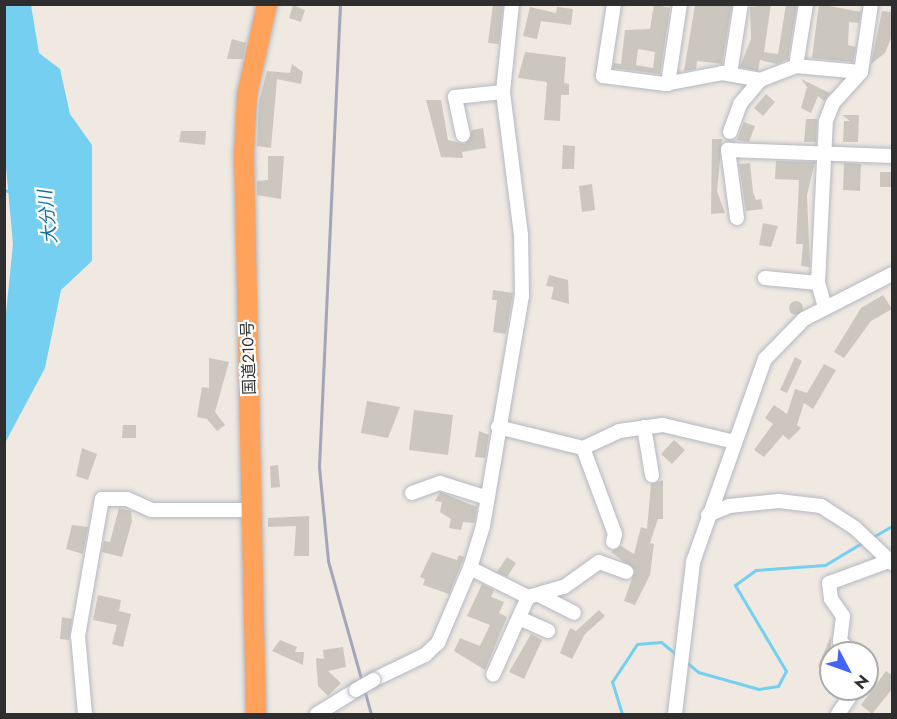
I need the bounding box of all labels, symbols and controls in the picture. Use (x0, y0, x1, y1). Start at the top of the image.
water label: 大分川 (34, 189, 62, 245)
street label: 国道210号 (238, 321, 260, 395)
north arrow (819, 641, 879, 701)
text: N (849, 669, 874, 694)

